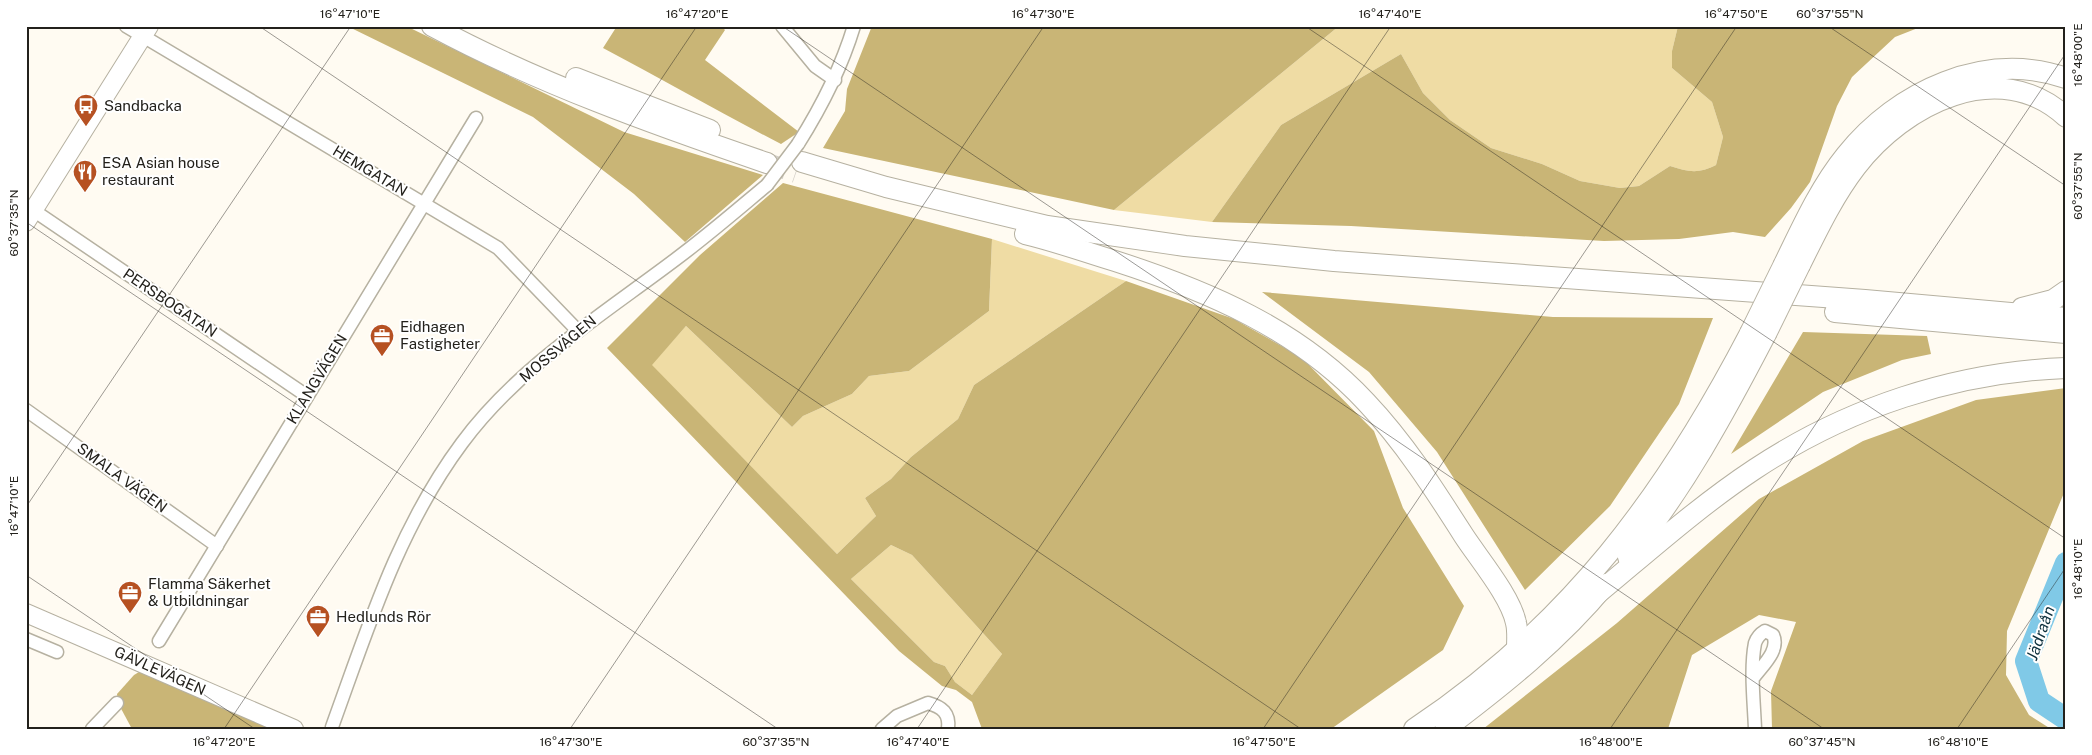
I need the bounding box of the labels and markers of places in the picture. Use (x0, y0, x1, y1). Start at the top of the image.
bus stop icon: Sandbacka (73, 93, 99, 127)
place label: Sandbacka (104, 97, 182, 114)
place label: ESA Asian house restaurant (102, 154, 220, 188)
restaurant icon: ESA Asian house restaurant (72, 159, 98, 193)
place label: Eidhagen Fastigheter (400, 318, 480, 352)
office icon: Eidhagen Fastigheter (369, 323, 395, 357)
place label: Flamma Säkerhet & Utbildningar (148, 575, 271, 609)
office icon: Flamma Säkerhet & Utbildningar (117, 580, 143, 614)
office icon: Hedlunds Rör (305, 604, 331, 638)
place label: Hedlunds Rör (336, 608, 431, 625)

